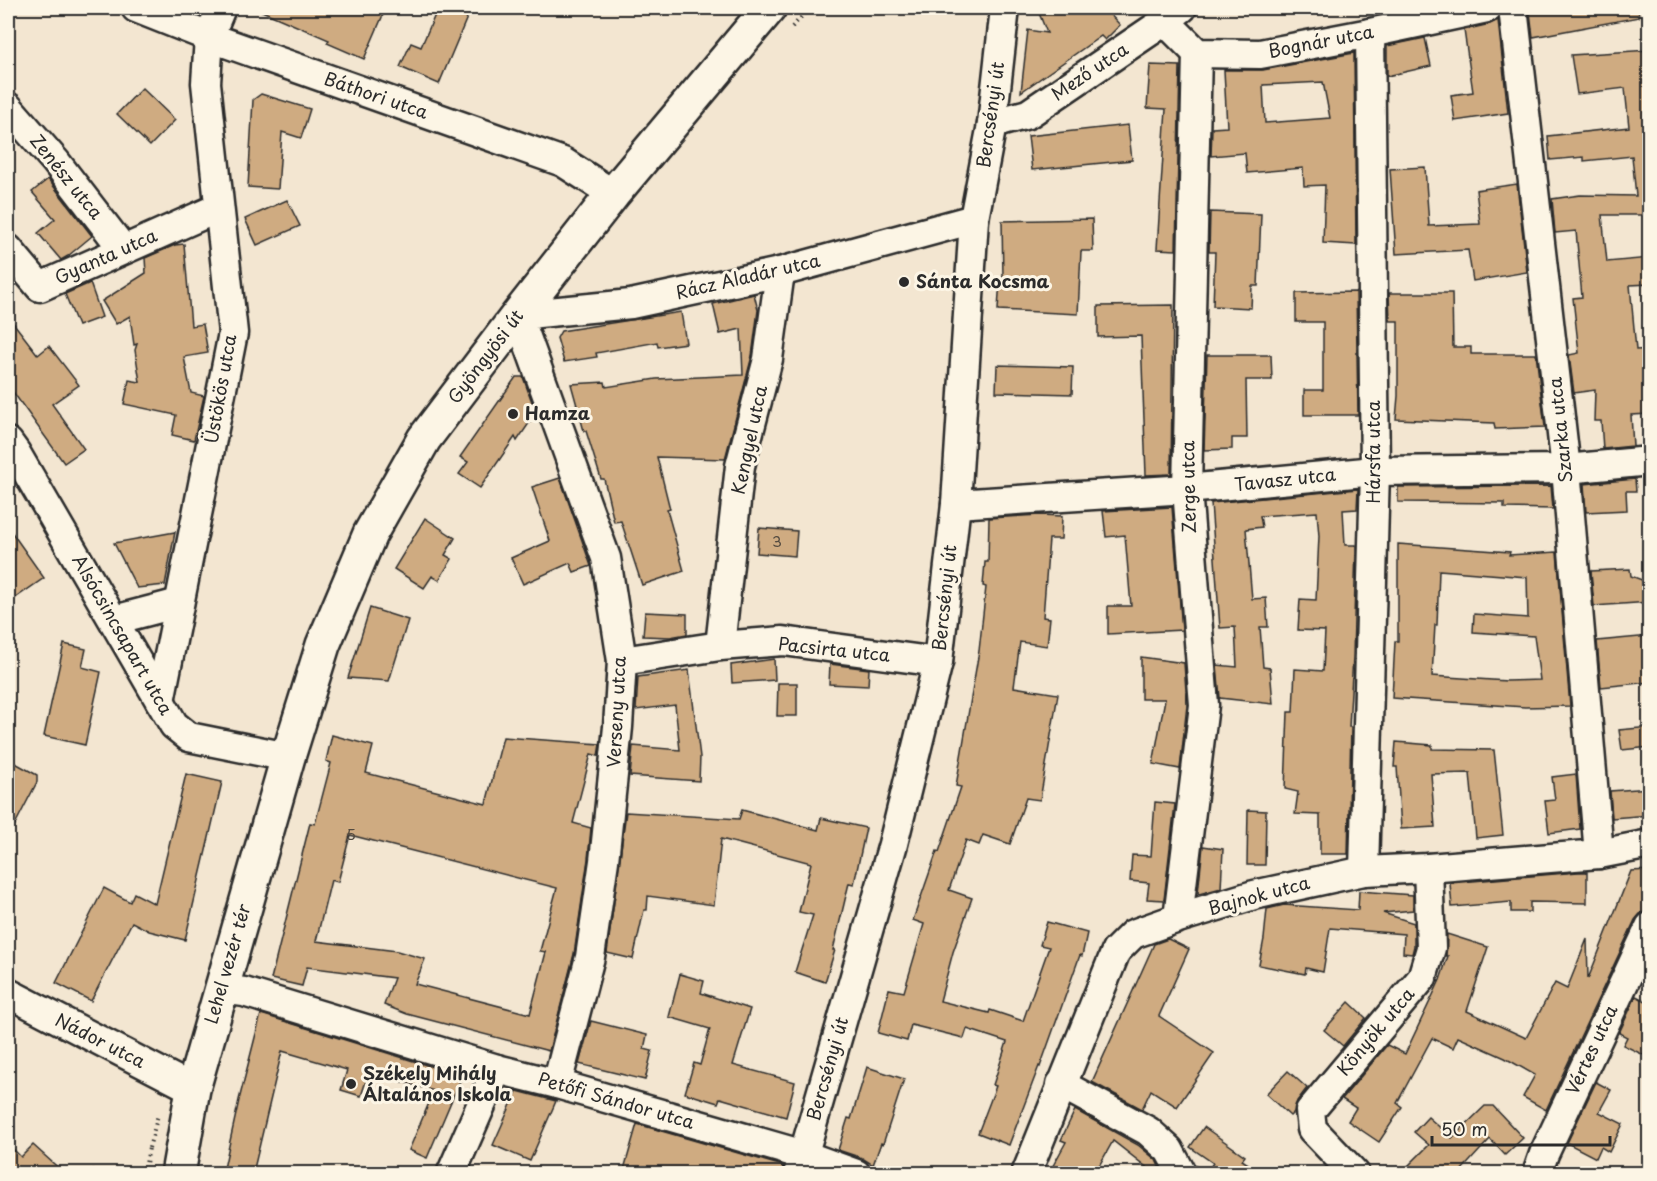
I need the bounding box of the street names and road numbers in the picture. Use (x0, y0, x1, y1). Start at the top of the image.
street label: Bognár utca (1266, 17, 1377, 64)
street label: Mező utca (1045, 35, 1134, 106)
street label: Bercsényi út (969, 60, 1010, 170)
street label: Báthori utca (321, 64, 433, 125)
street label: Zenész utca (24, 128, 111, 225)
street label: Gyanta utca (50, 221, 162, 290)
street label: Rácz Aladár utca (673, 246, 823, 305)
street label: Gyöngyösi út (440, 303, 529, 409)
street label: Üstökös utca (197, 331, 243, 446)
street label: Szarka utca (1540, 375, 1578, 484)
street label: Kengyel utca (724, 382, 773, 497)
street label: Hársfa utca (1359, 399, 1386, 504)
street label: Zerge utca (1173, 440, 1202, 534)
street label: Tavasz utca (1233, 460, 1338, 497)
street label: Bercsényi út (924, 543, 963, 652)
street label: Alsócsincsapart utca (66, 549, 181, 720)
street label: Pacsirta utca (777, 629, 892, 668)
street label: Verseny utca (599, 655, 632, 768)
street label: Bajnok utca (1205, 868, 1313, 921)
street label: Lehel vezér tér (197, 900, 257, 1027)
street label: Könyök utca (1330, 980, 1420, 1081)
street label: Vértes utca (1558, 999, 1624, 1099)
street label: Nádor utca (51, 1005, 151, 1074)
street label: Bercsényi út (799, 1013, 854, 1124)
street label: Petőfi Sándor utca (535, 1064, 699, 1135)

